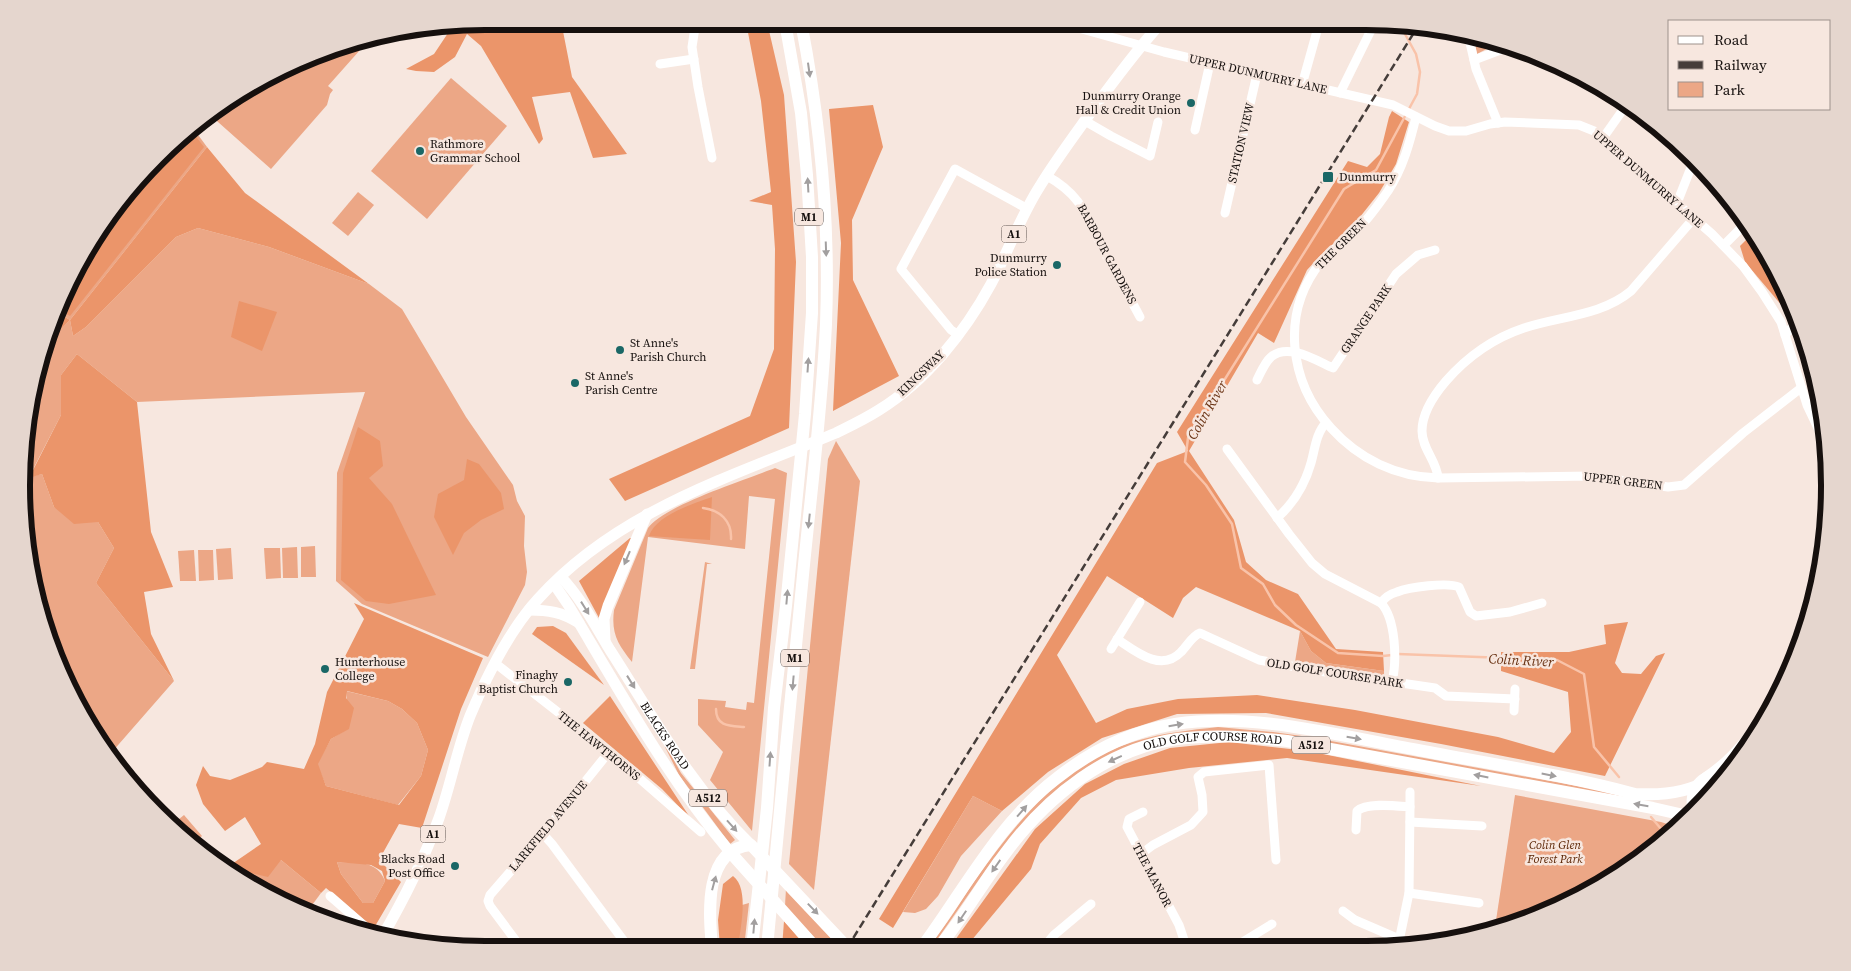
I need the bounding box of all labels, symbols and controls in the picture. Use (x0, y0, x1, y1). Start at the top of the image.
legend (1668, 20, 1831, 110)
text: Road (1714, 29, 1748, 50)
street label: UPPER DUNMURRY LANE (1187, 50, 1329, 98)
text: Railway (1714, 54, 1767, 75)
one-way arrow (805, 62, 813, 78)
text: Park (1714, 79, 1746, 100)
place label: Dunmurry Orange Hall & Credit Union (1075, 88, 1181, 118)
marker: Dunmurry Orange Hall & Credit Union (1185, 97, 1197, 109)
street label: STATION VIEW (1224, 101, 1258, 185)
street label: UPPER DUNMURRY LANE (1589, 127, 1707, 231)
place label: Rathmore Grammar School (430, 136, 521, 166)
marker: Rathmore Grammar School (414, 145, 426, 157)
place label: Dunmurry (1339, 169, 1397, 185)
marker: Dunmurry (1321, 170, 1335, 184)
one-way arrow (803, 177, 811, 193)
street label: BARBOUR GARDENS (1074, 201, 1140, 307)
road number: M1 (795, 208, 823, 226)
street label: THE GREEN (1312, 215, 1370, 273)
road number: A1 (1002, 225, 1026, 242)
one-way arrow (823, 241, 831, 257)
place label: Dunmurry Police Station (974, 250, 1048, 280)
marker: Dunmurry Police Station (1051, 259, 1063, 271)
street label: GRANGE PARK (1337, 281, 1395, 357)
place label: St Anne's Parish Church (630, 335, 706, 365)
marker: St Anne's Parish Church (614, 344, 626, 356)
street label: KINGSWAY (894, 346, 948, 399)
one-way arrow (804, 357, 812, 373)
place label: St Anne's Parish Centre (585, 368, 658, 398)
water label: Colin River (1182, 376, 1232, 443)
marker: St Anne's Parish Centre (569, 377, 581, 389)
street label: UPPER GREEN (1583, 468, 1664, 494)
one-way arrow (804, 514, 812, 530)
one-way arrow (623, 551, 631, 565)
one-way arrow (783, 589, 791, 605)
one-way arrow (580, 601, 589, 615)
water label: Colin River (1488, 648, 1555, 672)
road number: M1 (781, 650, 809, 666)
place label: Hunterhouse College (335, 654, 405, 684)
street label: OLD GOLF COURSE PARK (1266, 654, 1404, 692)
marker: Hunterhouse College (319, 663, 331, 675)
place label: Finaghy Baptist Church (479, 667, 559, 697)
one-way arrow (789, 675, 797, 691)
marker: Finaghy Baptist Church (562, 676, 574, 688)
one-way arrow (627, 676, 636, 689)
street label: BLACKS ROAD (637, 699, 693, 773)
street label: THE HAWTHORNS (554, 708, 644, 784)
one-way arrow (1168, 720, 1184, 728)
street label: OLD GOLF COURSE ROAD (1141, 728, 1283, 754)
one-way arrow (1347, 735, 1363, 743)
road number: A512 (1292, 736, 1330, 754)
one-way arrow (767, 751, 775, 767)
one-way arrow (1108, 755, 1122, 763)
one-way arrow (1541, 771, 1556, 779)
one-way arrow (1473, 772, 1489, 780)
street label: LARKFIELD AVENUE (505, 777, 591, 875)
road number: A512 (689, 790, 727, 806)
one-way arrow (1632, 801, 1648, 809)
one-way arrow (1016, 805, 1028, 817)
one-way arrow (726, 819, 738, 831)
road number: A1 (420, 826, 446, 842)
park label: Colin Glen Forest Park (1526, 837, 1583, 867)
street label: THE MANOR (1129, 840, 1176, 910)
place label: Blacks Road Post Office (381, 851, 445, 881)
one-way arrow (991, 859, 1001, 873)
marker: Blacks Road Post Office (449, 860, 461, 872)
one-way arrow (710, 875, 718, 890)
one-way arrow (807, 903, 819, 915)
one-way arrow (957, 910, 967, 923)
one-way arrow (750, 917, 758, 933)

